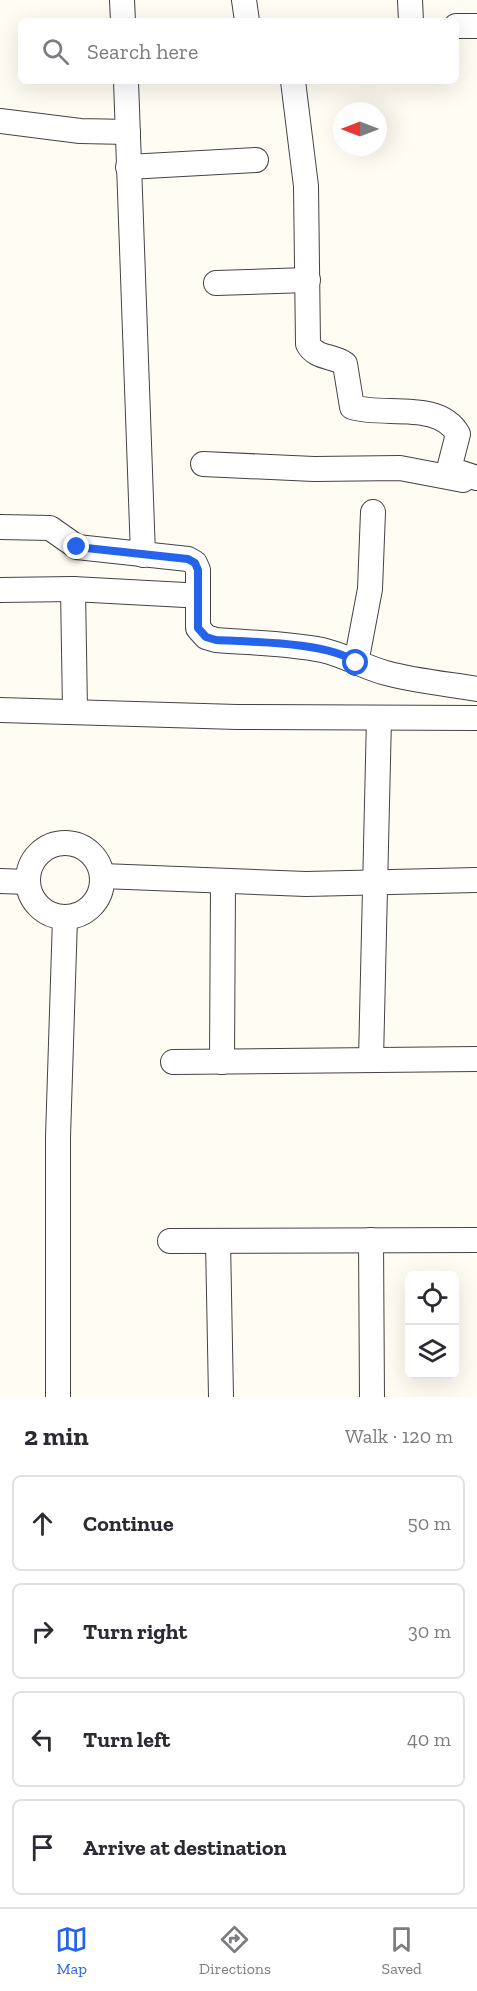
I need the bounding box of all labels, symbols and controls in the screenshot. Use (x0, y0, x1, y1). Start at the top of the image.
search box (18, 18, 459, 84)
icon: search (39, 35, 72, 68)
text: Search here (87, 38, 198, 65)
north arrow (333, 102, 387, 156)
route end (63, 533, 89, 559)
route start (342, 649, 368, 675)
map controls (405, 1271, 459, 1379)
button: locate (405, 1271, 459, 1325)
button: layers (405, 1325, 459, 1379)
text: 2 min (24, 1420, 89, 1452)
text: Walk · 120 m (345, 1424, 453, 1448)
icon: ahead (26, 1507, 59, 1540)
text: Continue (83, 1510, 174, 1537)
text: 50 m (407, 1511, 451, 1535)
icon: right (26, 1615, 59, 1648)
text: Turn right (83, 1618, 187, 1645)
text: 30 m (408, 1619, 451, 1643)
icon: left (26, 1723, 59, 1756)
text: Turn left (83, 1726, 170, 1753)
text: 40 m (407, 1727, 451, 1751)
icon: arrive (26, 1831, 59, 1864)
text: Arrive at destination (83, 1834, 286, 1861)
tab: Map (55, 1923, 88, 1978)
tab: Directions (199, 1923, 271, 1978)
tab: Saved (382, 1923, 422, 1978)

